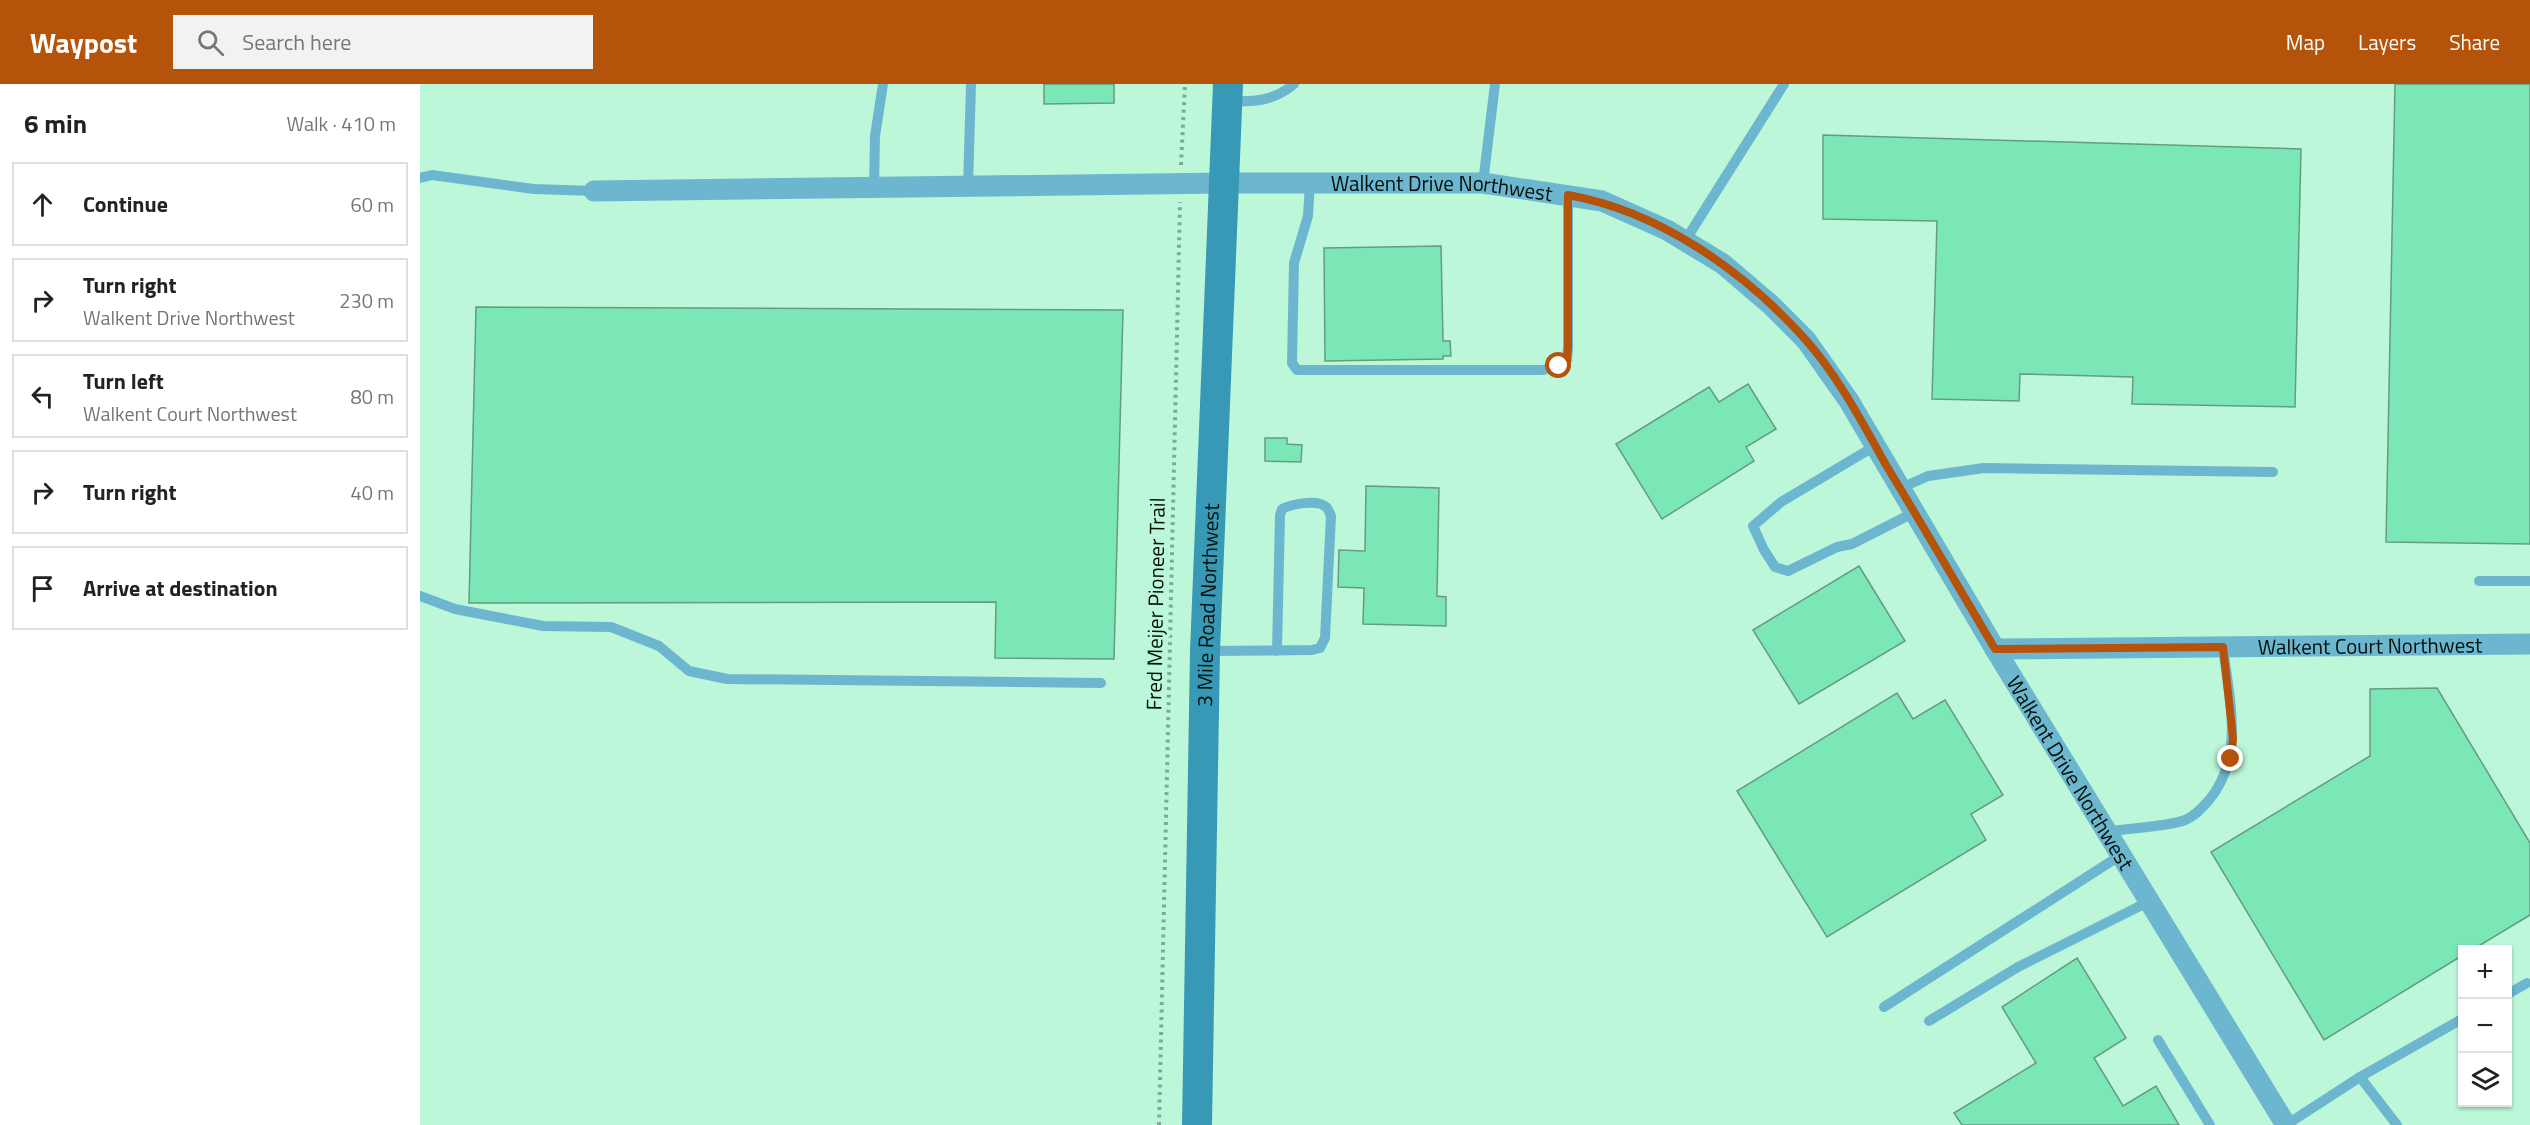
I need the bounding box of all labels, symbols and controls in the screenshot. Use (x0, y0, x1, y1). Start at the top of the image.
search box (173, 15, 593, 69)
text: Waypost (30, 21, 137, 64)
text: Search here (242, 25, 351, 59)
icon: search (194, 26, 227, 59)
text: Map (2286, 26, 2325, 58)
text: Layers (2358, 26, 2416, 58)
text: Share (2449, 26, 2500, 58)
text: 6 min (24, 104, 87, 143)
text: Walk · 410 m (287, 108, 396, 139)
street label: Walkent Drive Northwest (1331, 167, 1555, 209)
text: Continue (83, 187, 168, 221)
icon: ahead (26, 188, 59, 221)
text: 60 m (350, 189, 394, 220)
text: Turn right (83, 268, 177, 302)
icon: right (26, 284, 59, 317)
text: 230 m (339, 285, 394, 316)
text: Walkent Drive Northwest (83, 302, 295, 333)
route start (1545, 352, 1571, 378)
text: Turn left (83, 364, 164, 398)
icon: left (26, 380, 59, 413)
text: 80 m (350, 381, 394, 412)
text: Walkent Court Northwest (83, 398, 297, 429)
text: Turn right (83, 475, 177, 509)
icon: right (26, 476, 59, 509)
text: 40 m (350, 477, 394, 508)
street label: Fred Meijer Pioneer Trail (1137, 497, 1173, 711)
street label: 3 Mile Road Northwest (1188, 502, 1227, 707)
text: Arrive at destination (83, 571, 278, 605)
icon: arrive (26, 572, 59, 605)
street label: Walkent Court Northwest (2257, 628, 2483, 663)
street label: Walkent Drive Northwest (1999, 669, 2143, 876)
route end (2217, 745, 2243, 771)
map controls (2458, 945, 2512, 1107)
button: + (2458, 945, 2512, 999)
button: − (2458, 999, 2512, 1053)
button: layers (2458, 1053, 2512, 1107)

